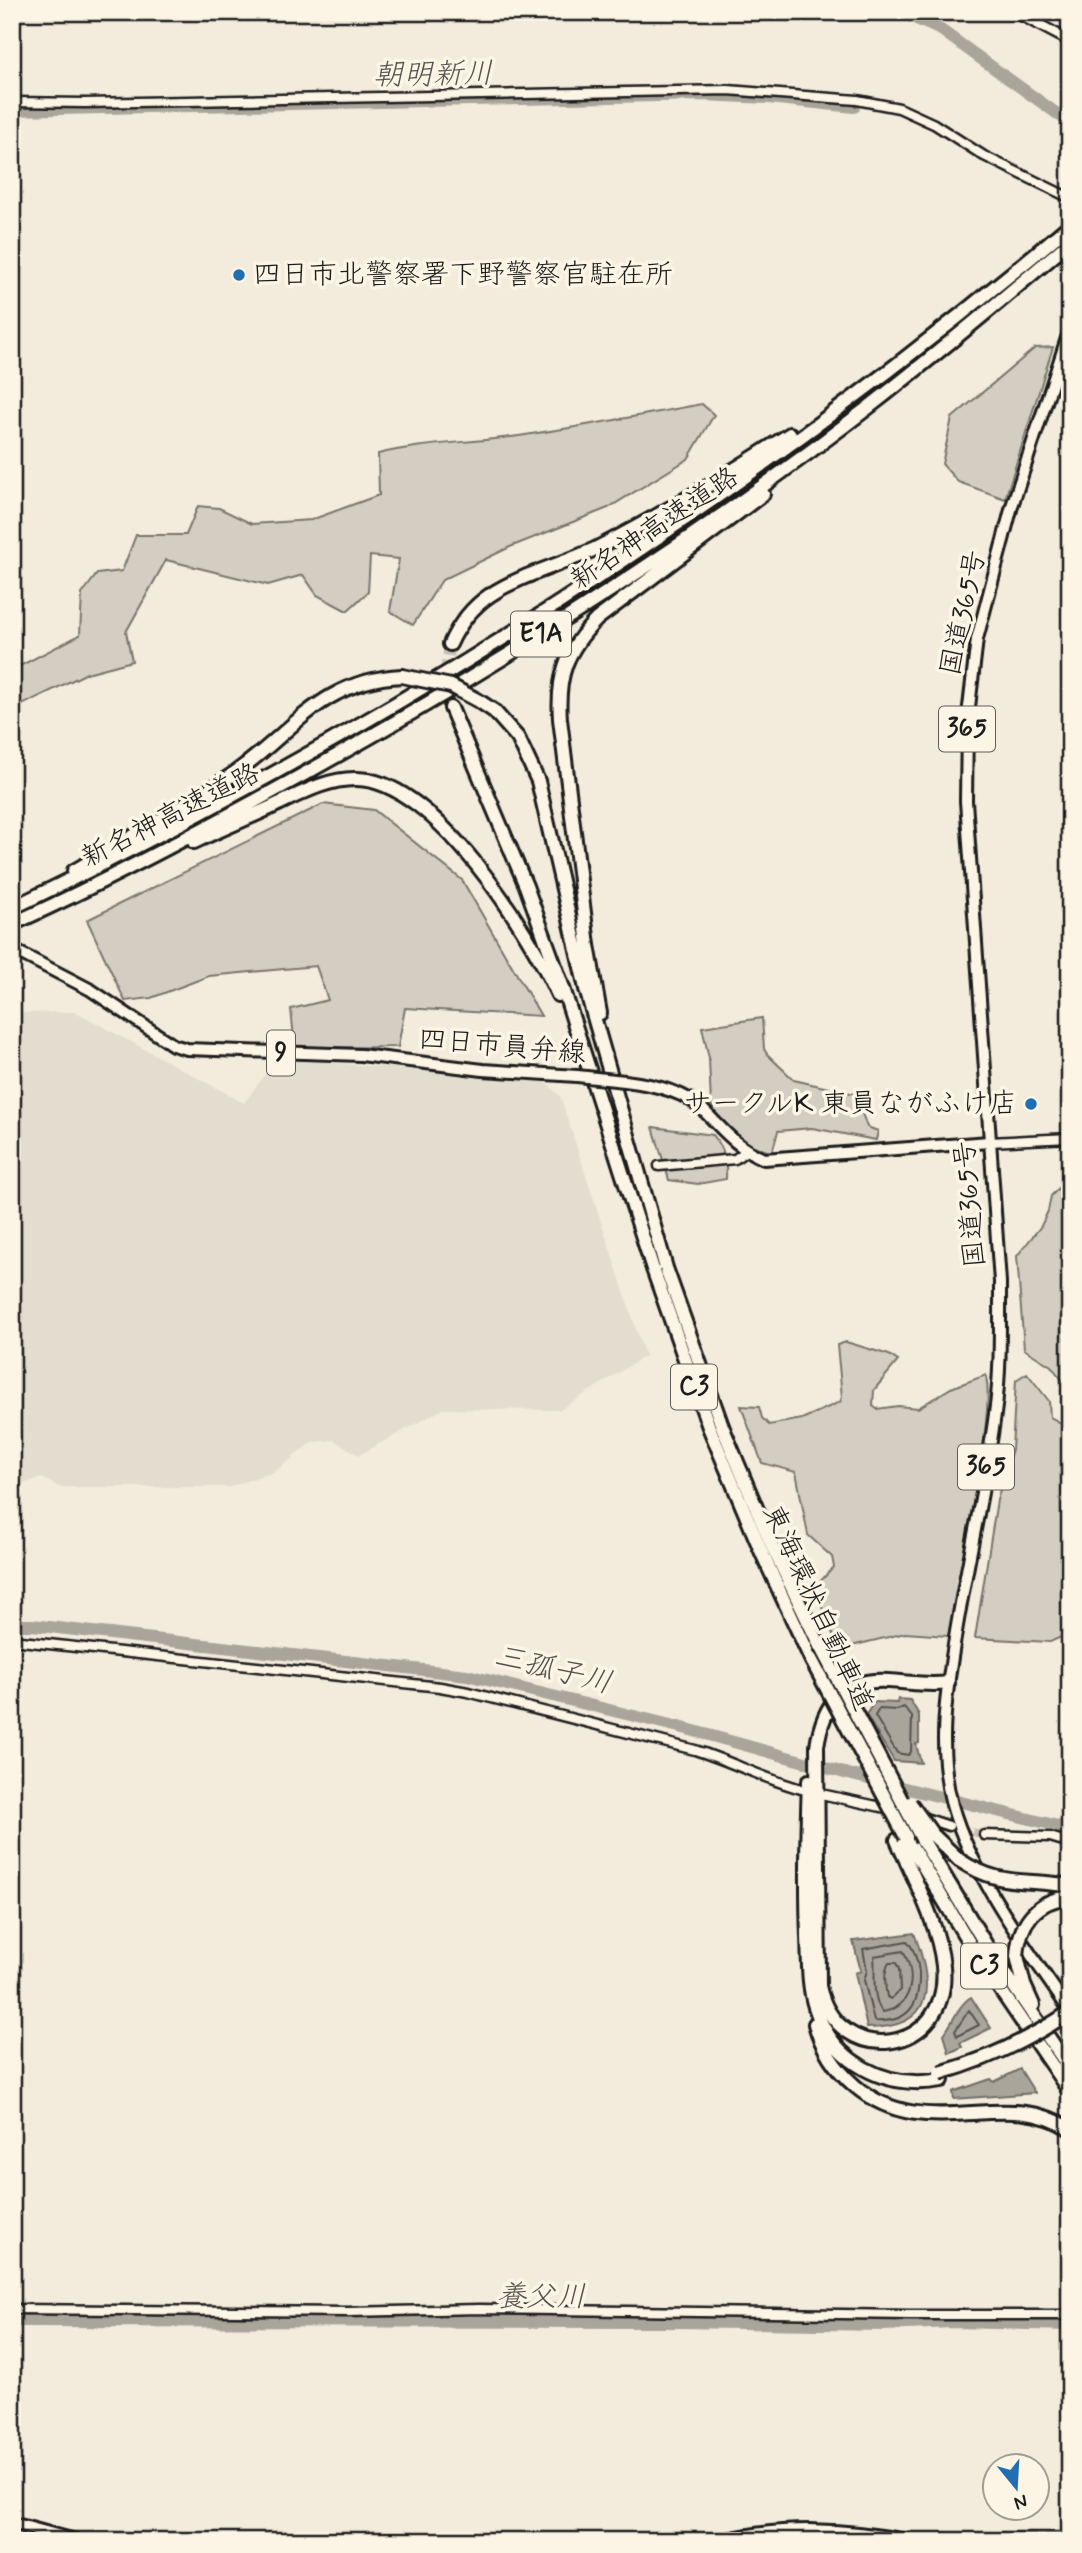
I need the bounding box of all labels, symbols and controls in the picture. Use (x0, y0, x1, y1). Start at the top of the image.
water label: 朝明新川 (373, 54, 493, 96)
place label: 四日市北警察署下野警察官駐在所 (253, 257, 673, 294)
marker: 四日市北警察署下野警察官駐在所 (231, 267, 247, 283)
street label: 新名神高速道路 (563, 459, 747, 599)
street label: 国道365号 (933, 547, 995, 679)
road number: E1A (511, 612, 571, 656)
road number: 365 (939, 706, 995, 751)
street label: 新名神高速道路 (75, 755, 267, 877)
street label: 四日市員弁線 (417, 1021, 587, 1073)
road number: 9 (267, 1030, 295, 1076)
place label: サークルK 東員ながふけ店 (683, 1086, 1017, 1123)
marker: サークルK 東員ながふけ店 (1023, 1096, 1039, 1112)
street label: 国道365号 (947, 1139, 995, 1269)
road number: C3 (671, 1364, 717, 1410)
road number: 365 (958, 1444, 1014, 1490)
street label: 東海環状自動車道 (753, 1499, 881, 1717)
water label: 三孤子川 (490, 1637, 616, 1703)
road number: C3 (961, 1943, 1007, 1988)
water label: 養父川 (496, 2278, 586, 2317)
north arrow (981, 2452, 1050, 2522)
text: N (1011, 2488, 1031, 2516)

